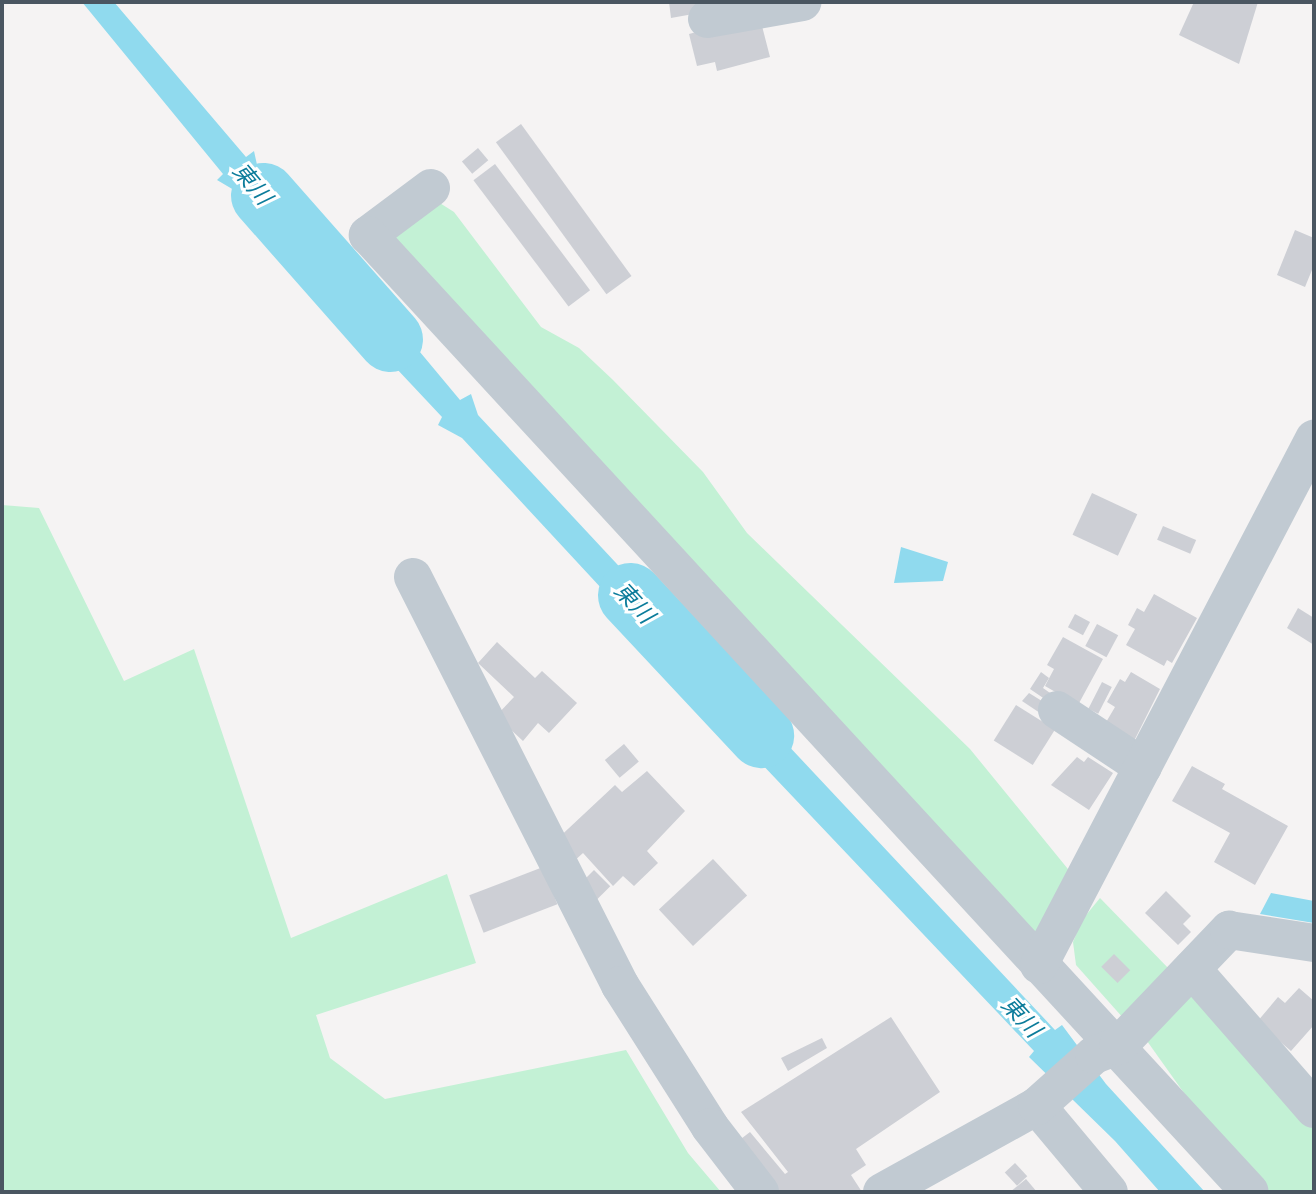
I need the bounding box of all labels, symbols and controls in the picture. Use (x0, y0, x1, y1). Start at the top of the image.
water label: 東川 (228, 157, 278, 209)
water label: 東川 (609, 576, 661, 628)
water label: 東川 (996, 990, 1048, 1042)

